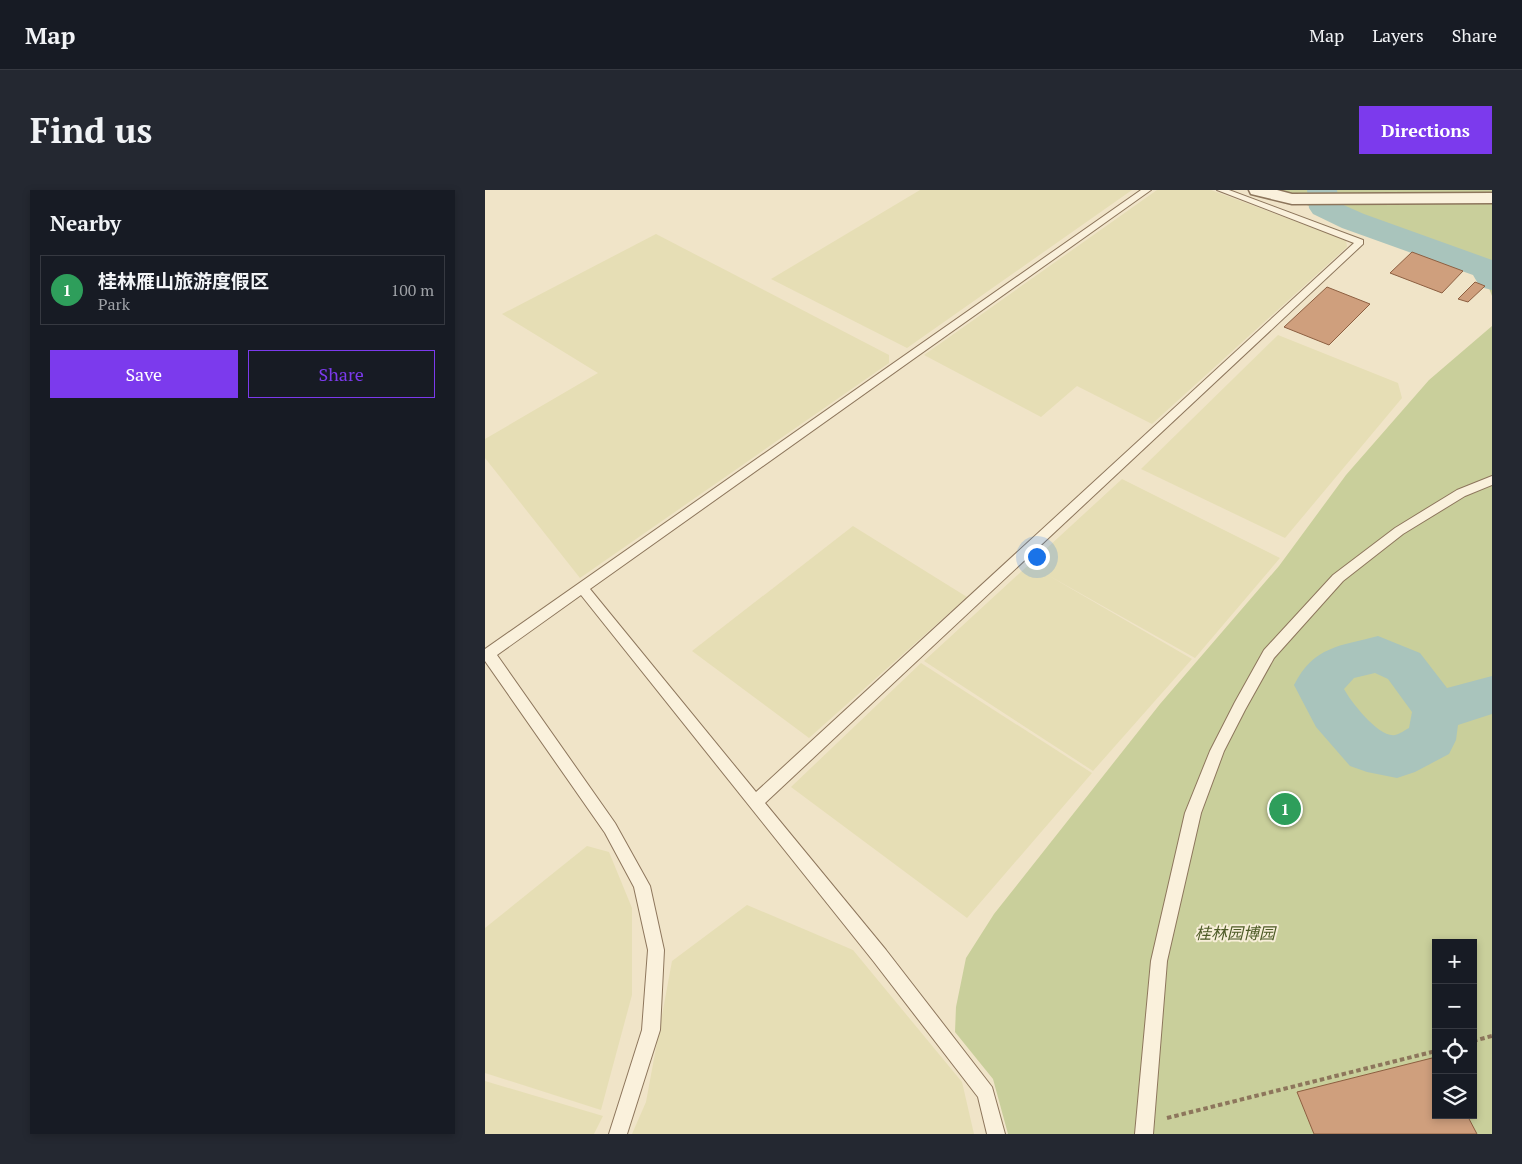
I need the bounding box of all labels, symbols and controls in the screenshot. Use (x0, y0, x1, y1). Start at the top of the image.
text: Map (25, 19, 75, 51)
text: Map (1309, 23, 1344, 47)
text: Layers (1372, 23, 1424, 47)
text: Share (1452, 23, 1497, 47)
button: Directions (1359, 106, 1492, 154)
text: Find us (30, 107, 152, 153)
text: Nearby (50, 209, 121, 237)
text: 桂林雁山旅游度假区 (98, 268, 269, 293)
text: 1 (62, 279, 72, 301)
text: 100 m (391, 279, 434, 301)
text: Park (98, 293, 130, 315)
button: Save (50, 350, 238, 398)
button: Share (248, 350, 435, 398)
your location (1024, 544, 1050, 570)
pin: 1 (1269, 790, 1301, 828)
park label: 桂林园博园 (1195, 922, 1277, 944)
map controls (1432, 939, 1477, 1119)
button: + (1432, 939, 1477, 984)
button: − (1432, 984, 1477, 1029)
button: locate (1432, 1029, 1477, 1074)
button: layers (1432, 1074, 1477, 1119)

